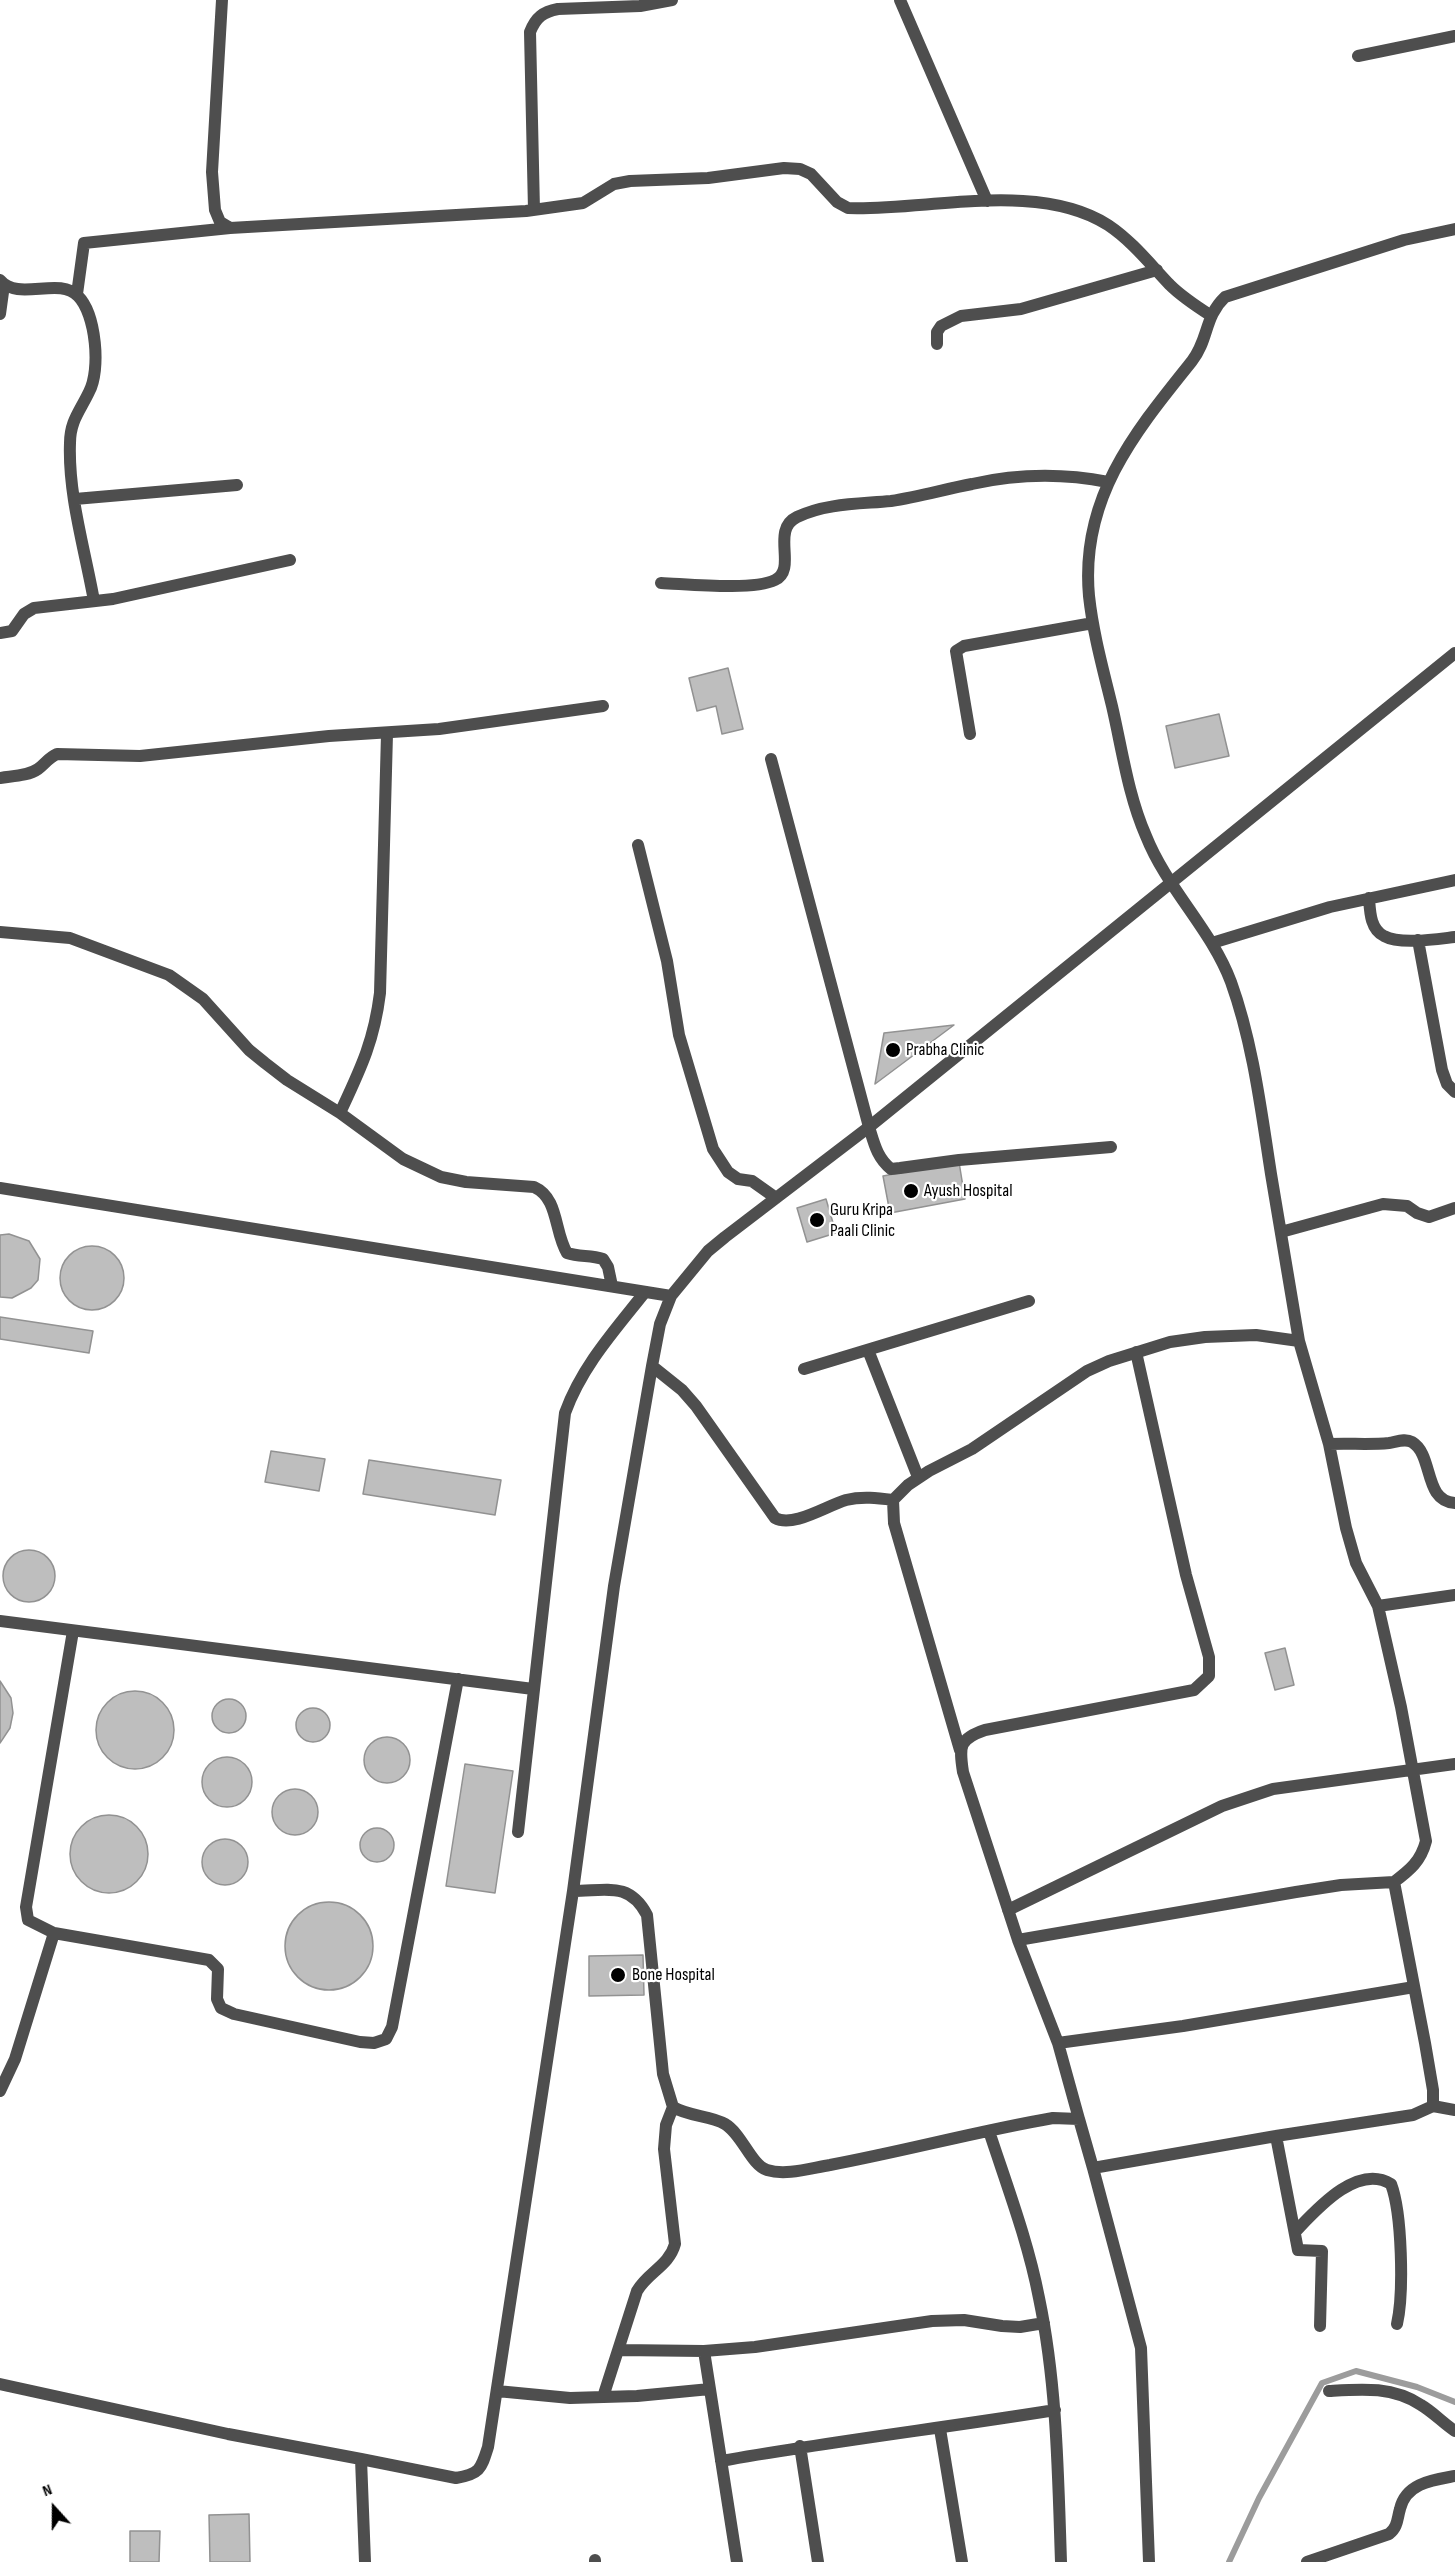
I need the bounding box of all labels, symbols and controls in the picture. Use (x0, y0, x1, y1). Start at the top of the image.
place label: Prabha Clinic (906, 1039, 984, 1061)
marker: Prabha Clinic (884, 1041, 902, 1059)
place label: Ayush Hospital (924, 1180, 1013, 1202)
marker: Ayush Hospital (902, 1182, 920, 1200)
place label: Guru Kripa Paali Clinic (830, 1199, 895, 1242)
marker: Guru Kripa Paali Clinic (808, 1211, 826, 1229)
place label: Bone Hospital (632, 1964, 715, 1986)
marker: Bone Hospital (609, 1966, 627, 1984)
north arrow (24, 2478, 84, 2538)
text: N (40, 2480, 55, 2501)

